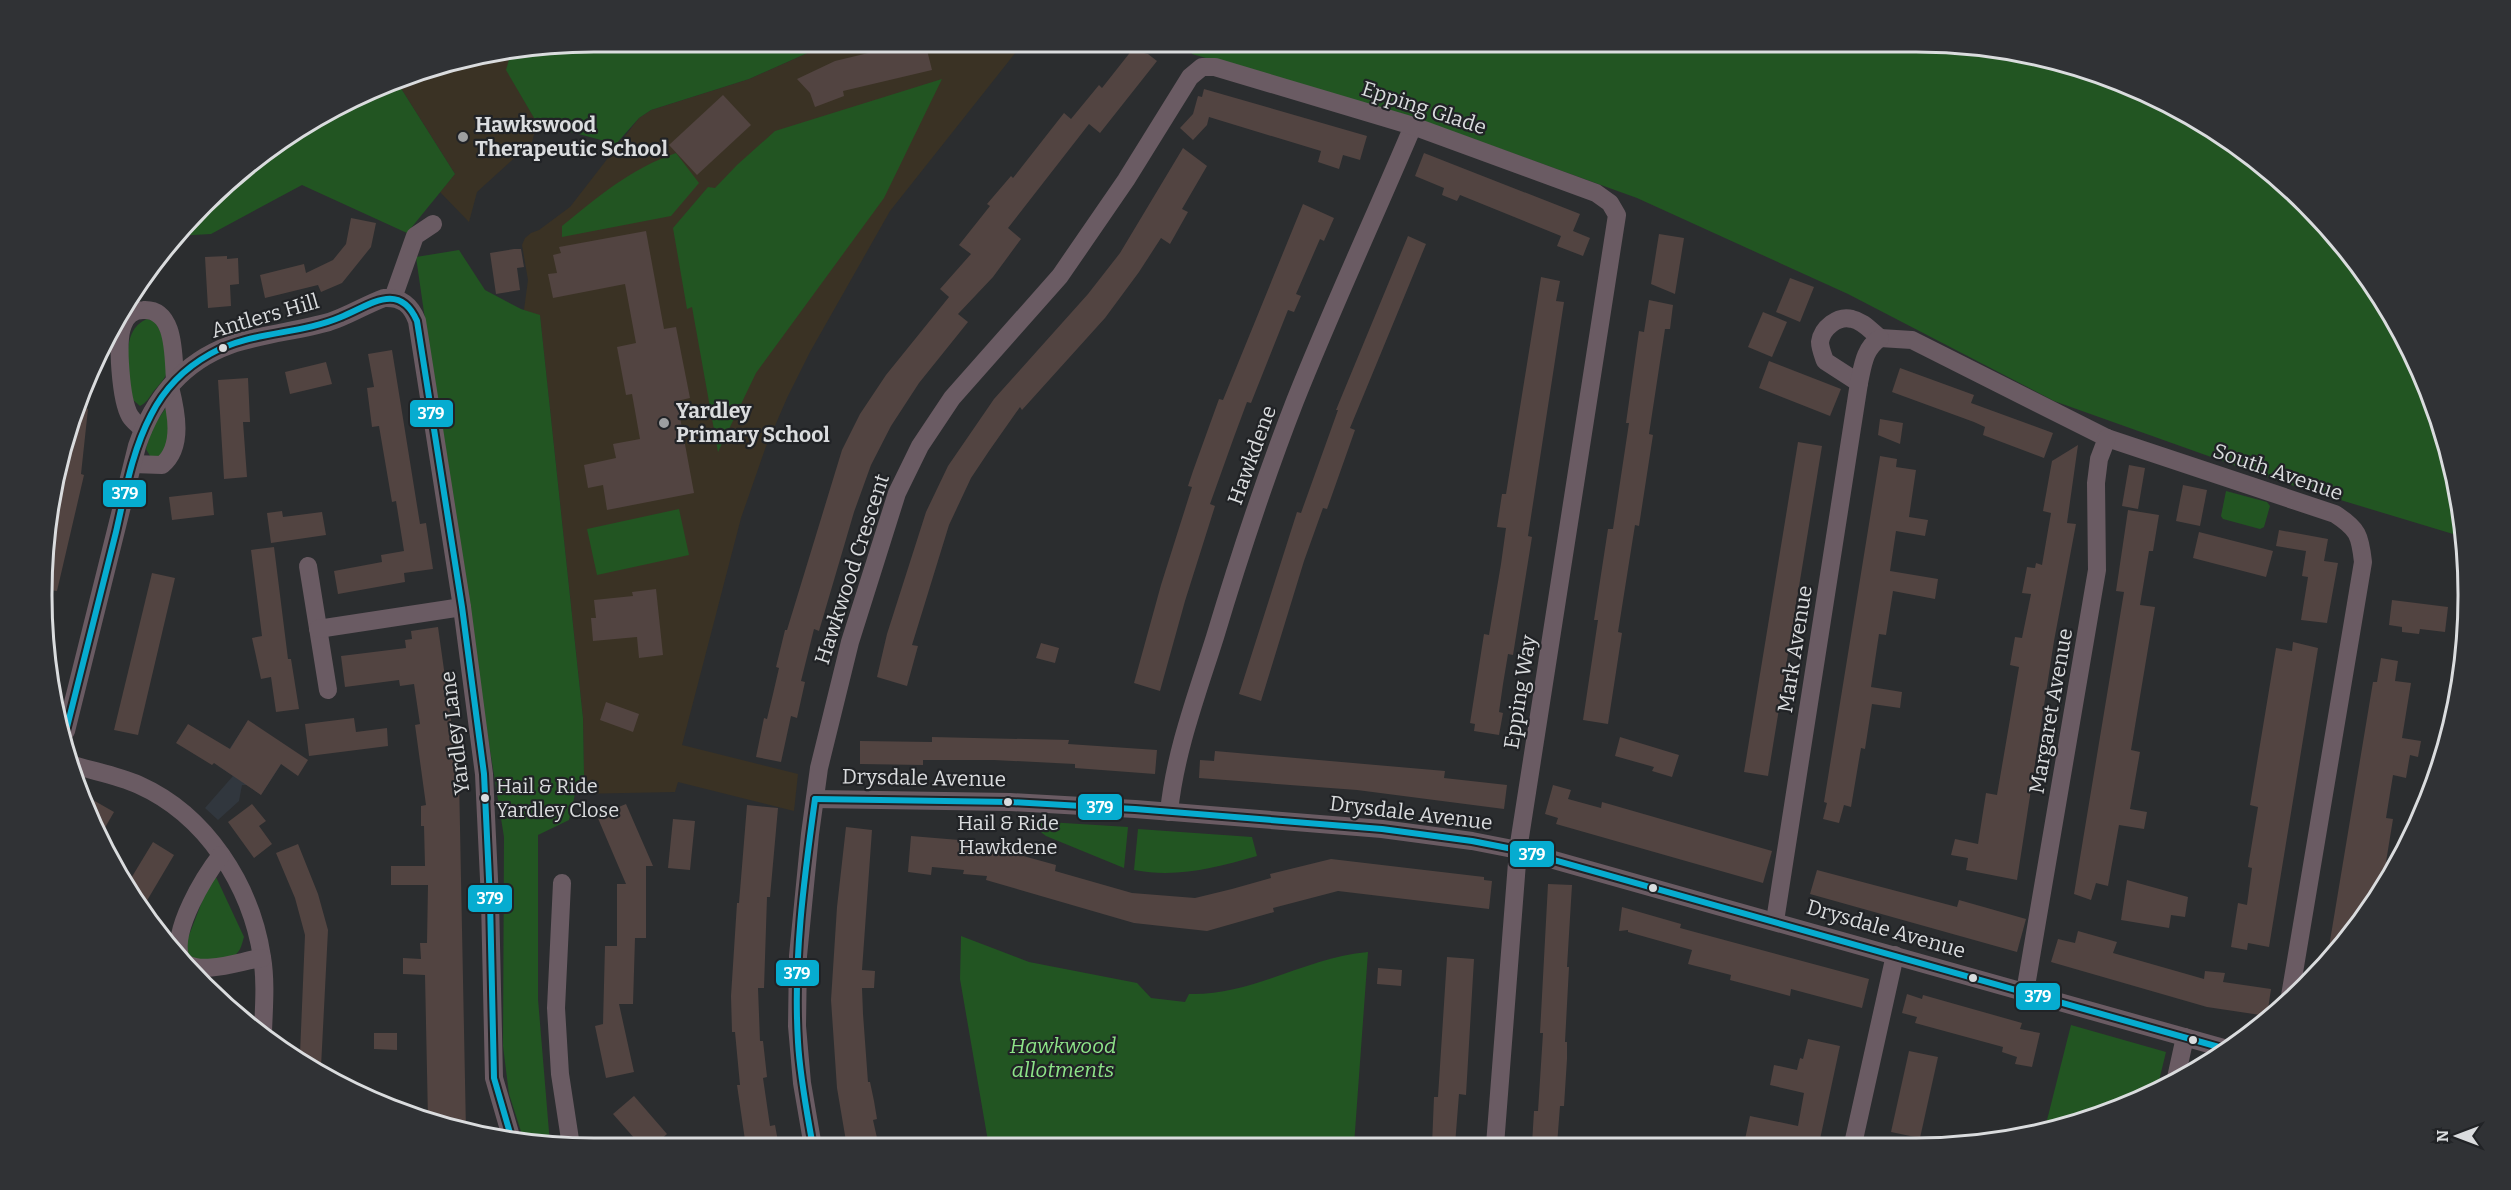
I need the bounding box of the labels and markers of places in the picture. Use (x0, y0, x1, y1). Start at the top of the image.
place label: Hawkswood Therapeutic School (475, 112, 668, 162)
marker: Hawkswood Therapeutic School (456, 130, 470, 144)
unlabelled marker (217, 342, 229, 354)
place label: Yardley Primary School (676, 398, 830, 448)
marker: Yardley Primary School (657, 416, 671, 430)
place label: Hail & Ride Yardley Close (496, 774, 619, 822)
marker: Hail & Ride Yardley Close (479, 792, 491, 804)
marker: Hail & Ride Hawkdene (1002, 796, 1014, 808)
place label: Hail & Ride Hawkdene (957, 811, 1059, 859)
unlabelled marker (1647, 882, 1659, 894)
unlabelled marker (1967, 972, 1979, 984)
unlabelled marker (2187, 1034, 2199, 1046)

